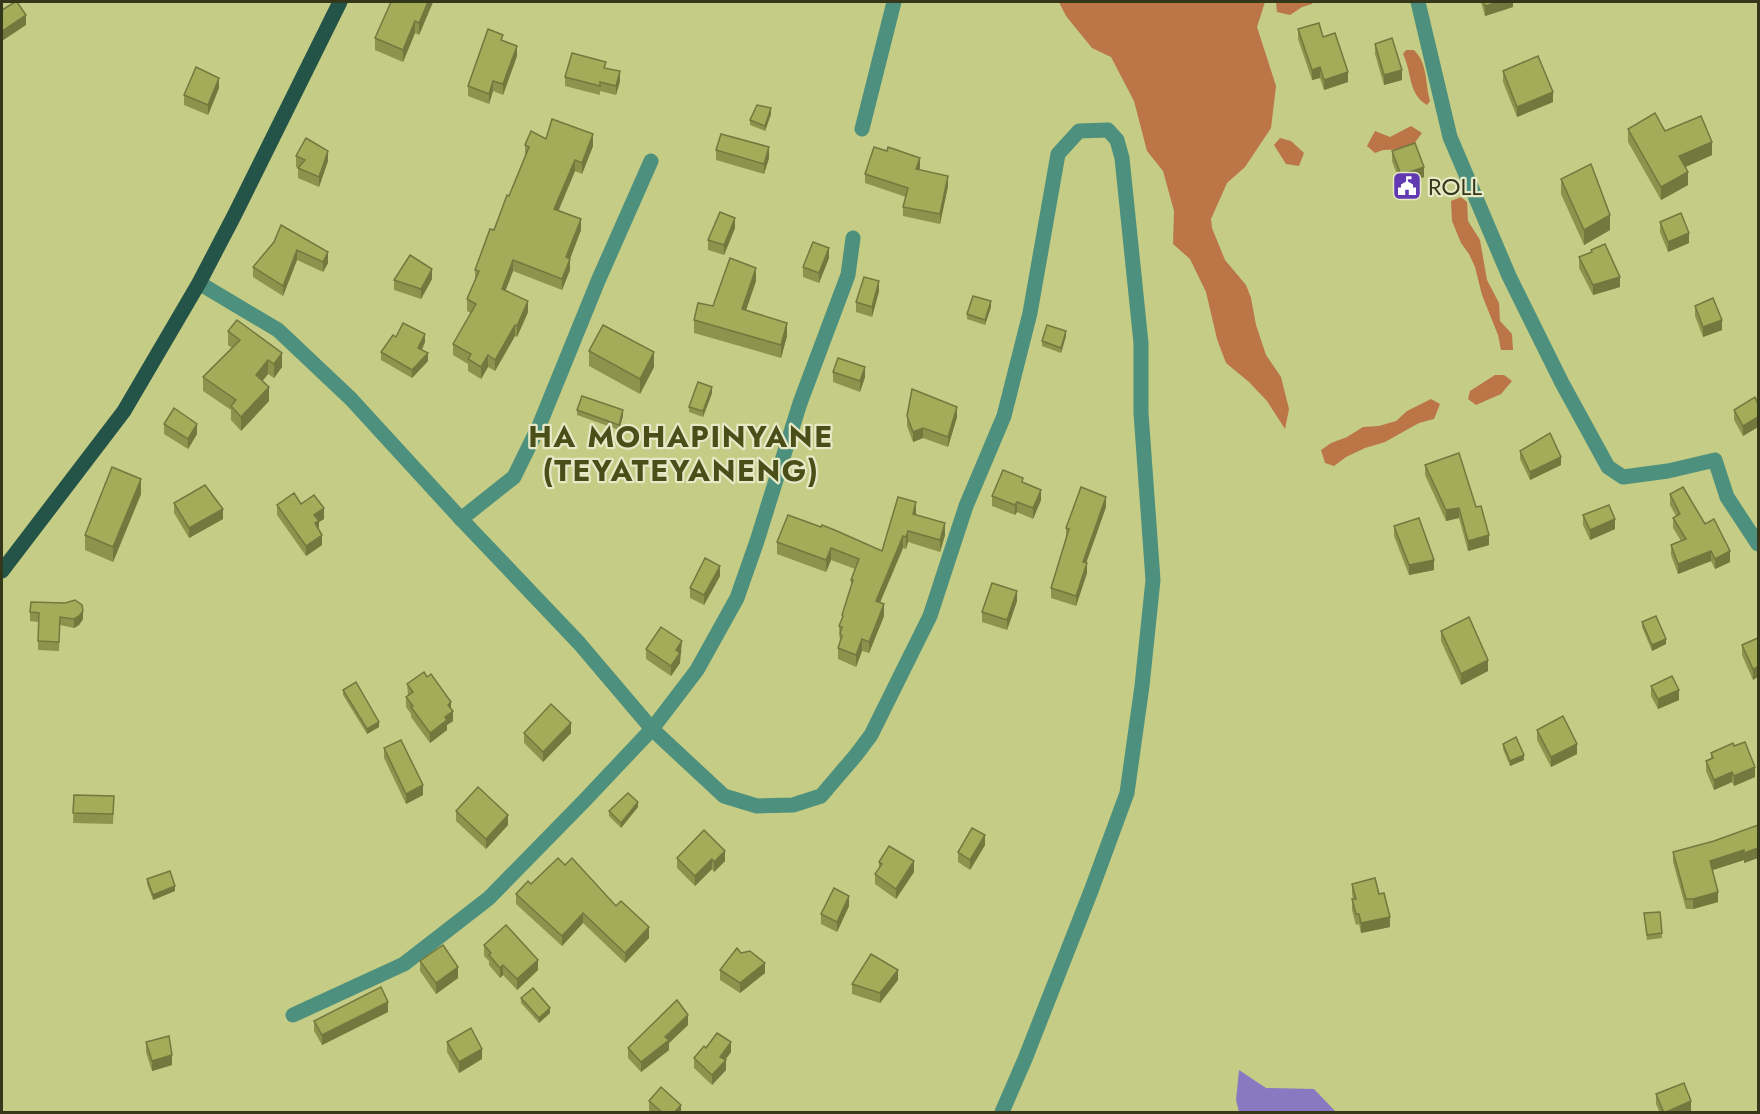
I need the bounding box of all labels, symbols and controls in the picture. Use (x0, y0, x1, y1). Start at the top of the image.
place label: ROLL (1428, 169, 1482, 204)
public building icon: ROLL (1391, 170, 1423, 202)
district label: HA MOHAPINYANE (TEYATEYANENG) (528, 415, 834, 492)

